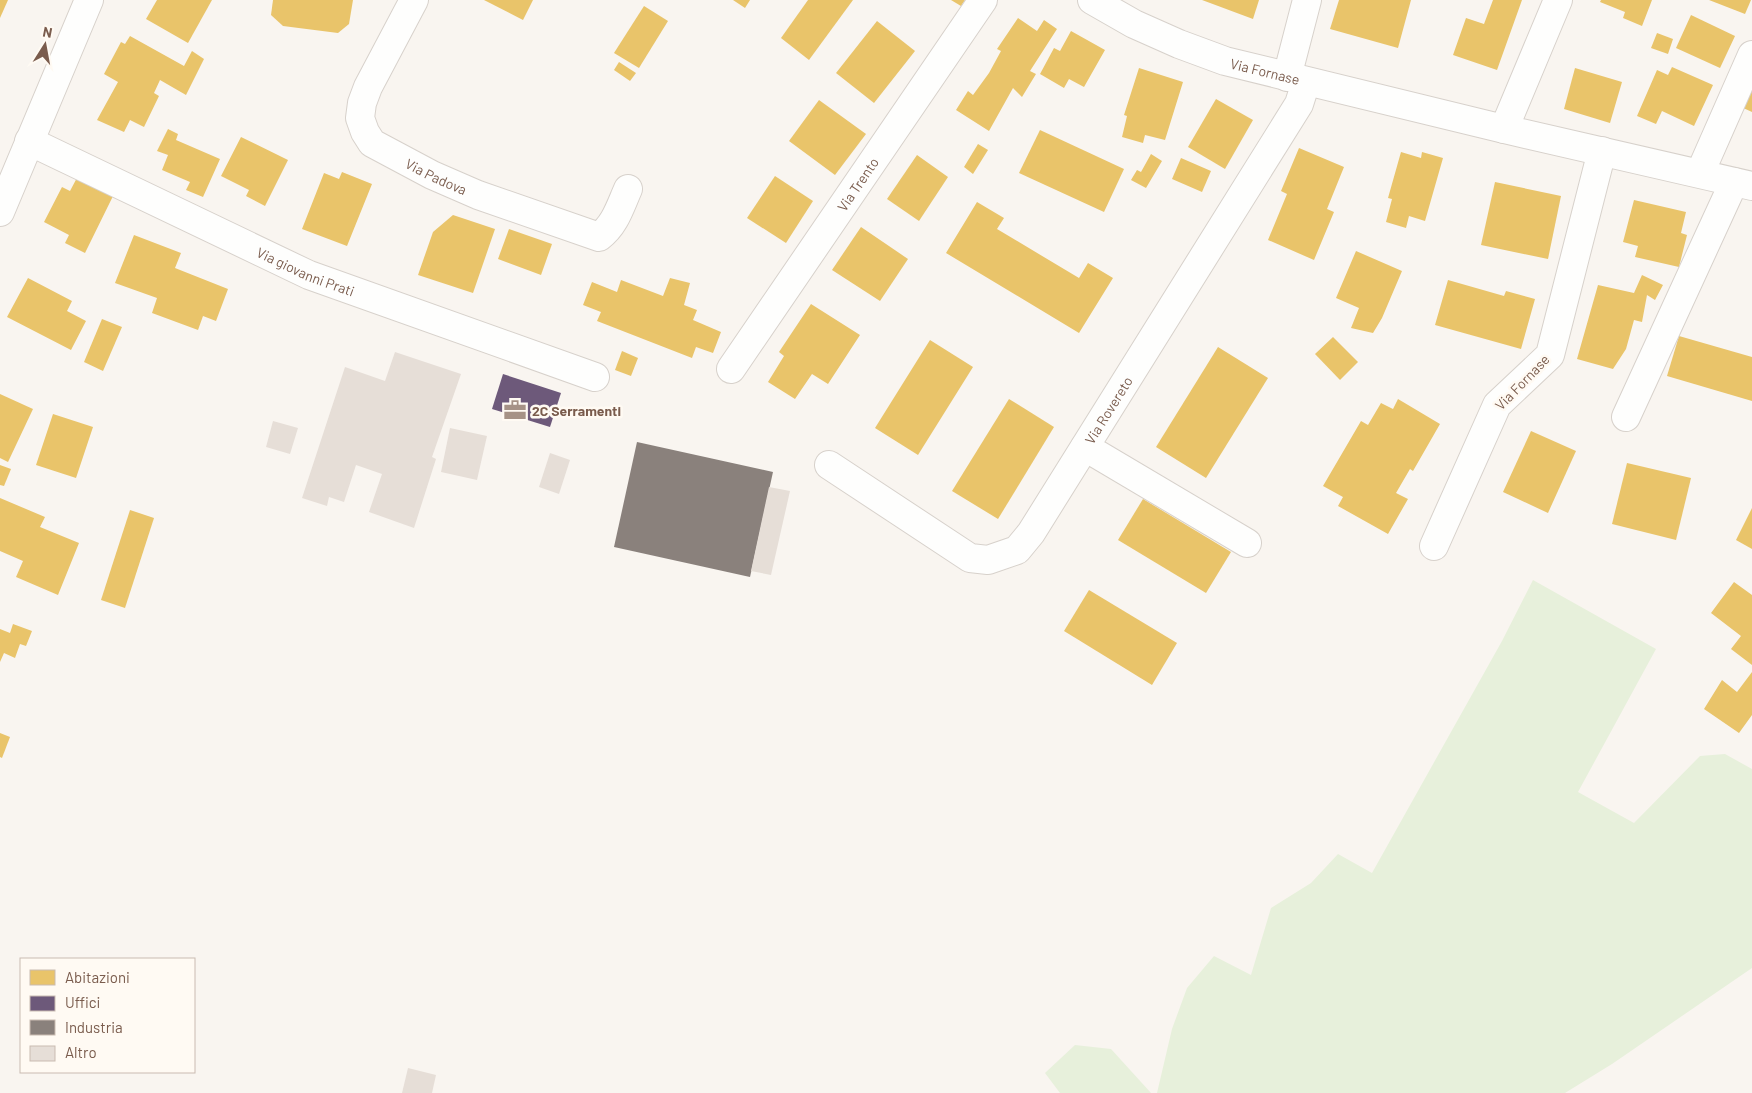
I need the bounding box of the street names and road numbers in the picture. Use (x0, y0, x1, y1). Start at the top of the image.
street label: Via Fornase (1229, 54, 1302, 87)
street label: Via Padova (403, 154, 470, 198)
street label: Via Trento (833, 154, 882, 214)
street label: Via giovanni Prati (254, 243, 357, 299)
street label: Via Fornase (1491, 351, 1553, 413)
street label: Via Rovereto (1080, 373, 1135, 447)

